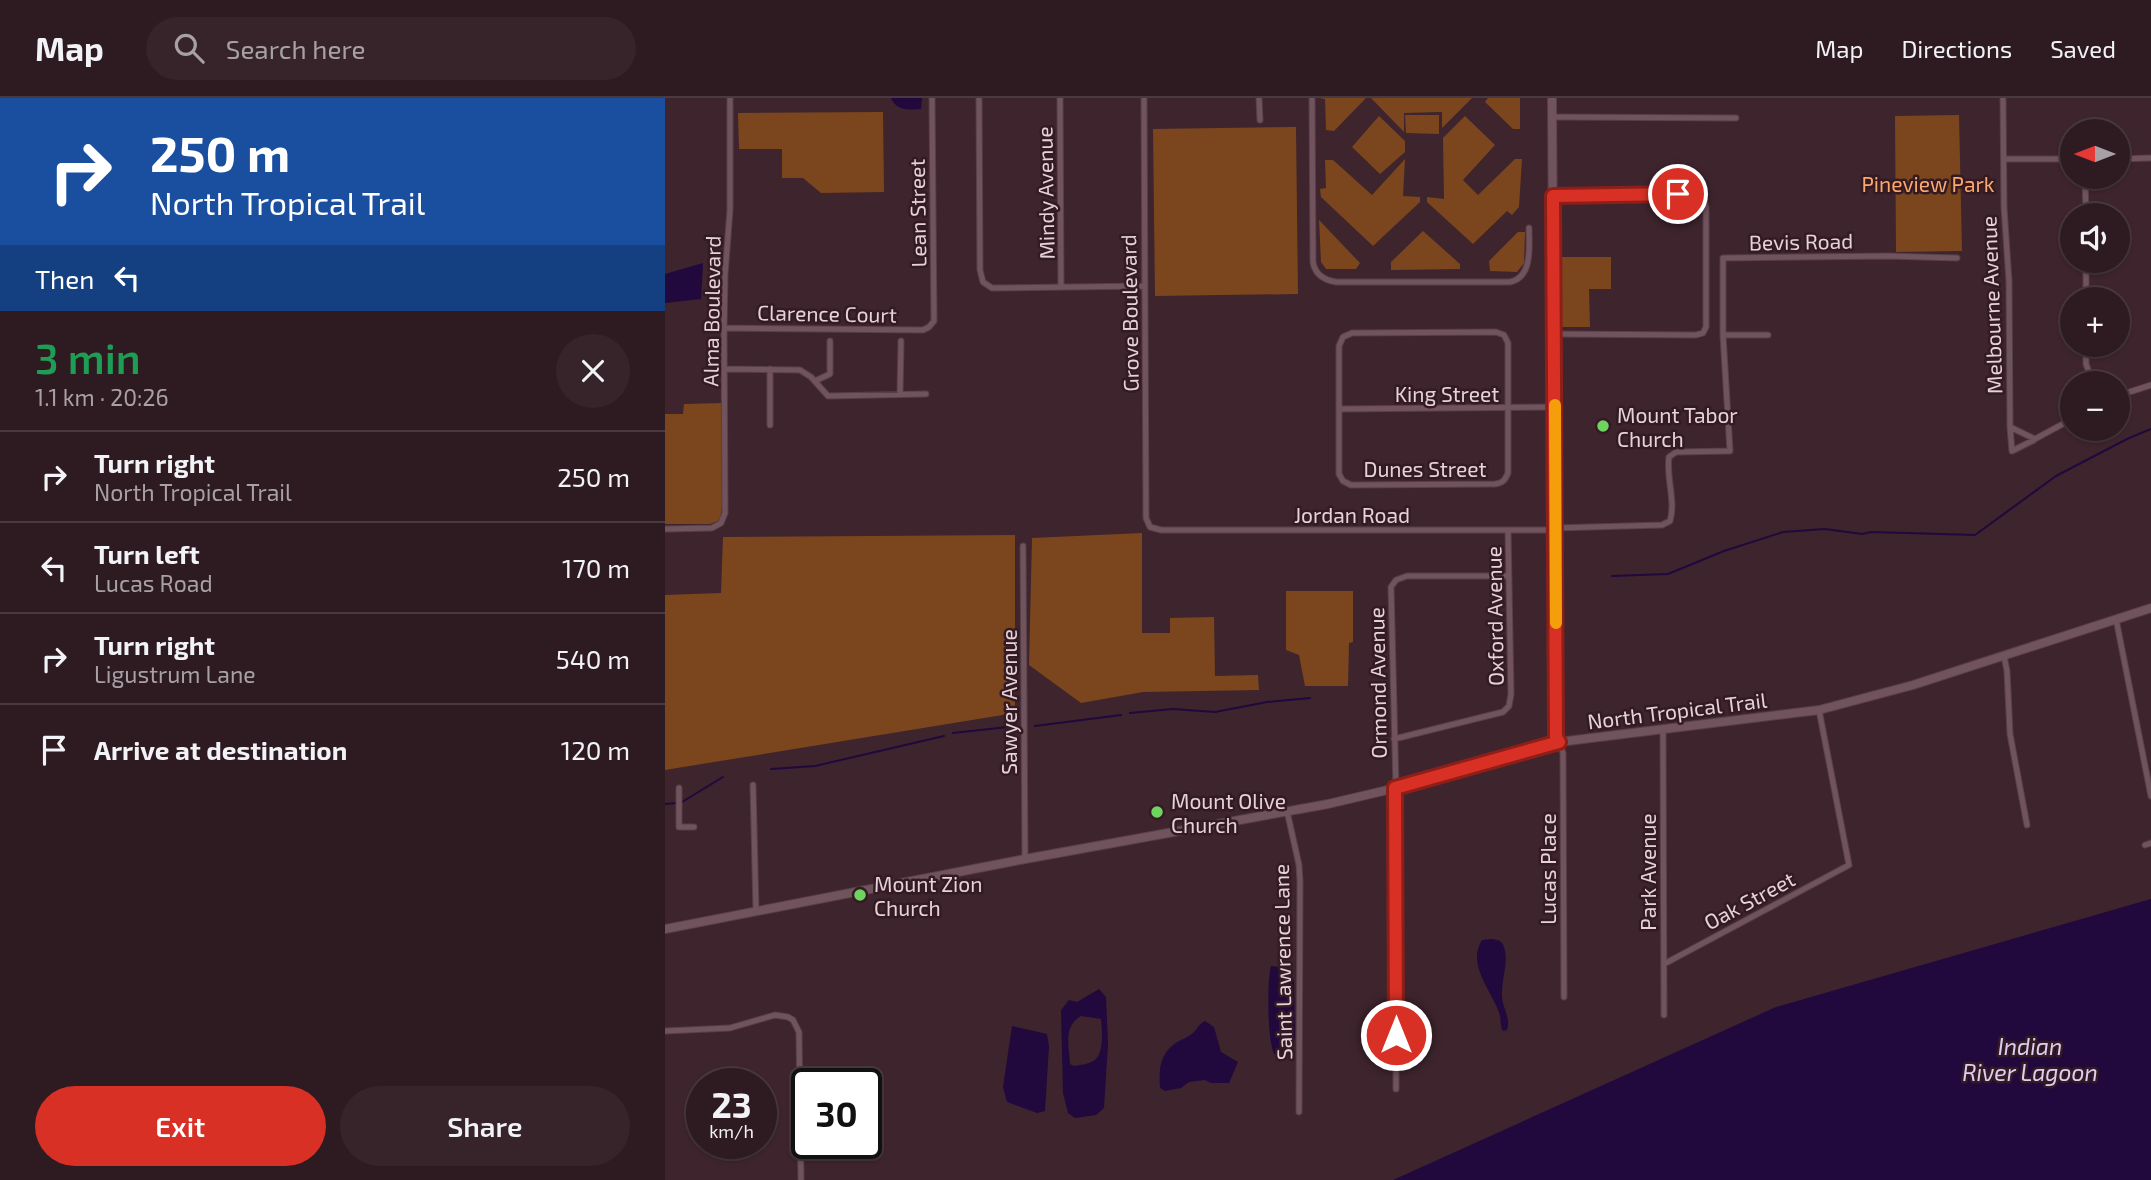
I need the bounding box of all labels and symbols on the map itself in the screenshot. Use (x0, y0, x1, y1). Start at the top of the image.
north arrow (2060, 119, 2130, 189)
street label: Mindy Avenue (1031, 126, 1059, 260)
street label: Lean Street (904, 158, 930, 268)
pin (1648, 164, 1708, 224)
park label: Pineview Park (1861, 171, 1995, 196)
street label: Melbourne Avenue (1975, 215, 2007, 395)
street label: Bevis Road (1749, 228, 1853, 254)
street label: Grove Boulevard (1115, 234, 1143, 392)
street label: Alma Boulevard (697, 235, 725, 387)
street label: Clarence Court (757, 299, 897, 327)
street label: King Street (1395, 381, 1499, 406)
place label: Mount Tabor Church (1617, 402, 1738, 451)
marker: Mount Tabor Church (1595, 418, 1611, 434)
street label: Dunes Street (1363, 456, 1487, 481)
street label: Jordan Road (1294, 502, 1410, 527)
street label: Oxford Avenue (1480, 546, 1508, 686)
street label: Ormond Avenue (1363, 607, 1391, 759)
street label: Sawyer Avenue (996, 629, 1021, 775)
street label: North Tropical Trail (1586, 686, 1769, 733)
place label: Mount Olive Church (1171, 788, 1286, 837)
marker: Mount Olive Church (1149, 804, 1165, 820)
street label: Lucas Place (1535, 813, 1560, 925)
street label: Park Avenue (1635, 813, 1660, 931)
street label: Saint Lawrence Lane (1268, 864, 1296, 1060)
street label: Oak Street (1699, 866, 1799, 934)
place label: Mount Zion Church (874, 871, 982, 920)
marker: Mount Zion Church (852, 887, 868, 903)
position arrow (1359, 998, 1433, 1072)
water label: Indian River Lagoon (1962, 1032, 2098, 1086)
speed limit sign: 30 (791, 1068, 882, 1159)

